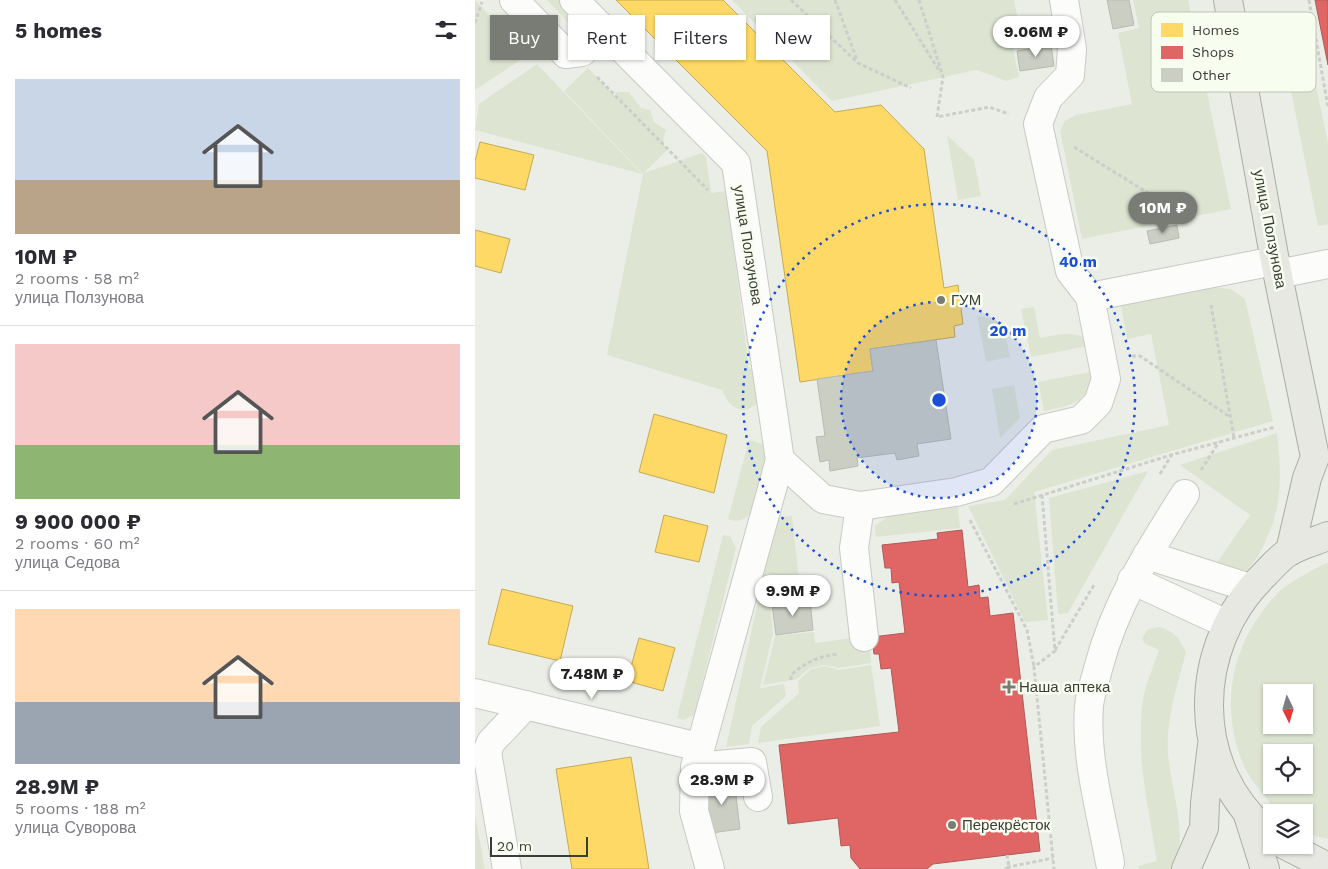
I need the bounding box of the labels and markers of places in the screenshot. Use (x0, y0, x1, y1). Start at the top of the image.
pin: 9.06M ₽ (990, 15, 1082, 58)
pin: 10M ₽ (1128, 192, 1198, 234)
place label: ГУМ (951, 291, 981, 309)
marker: ГУМ (935, 294, 947, 306)
centre of rings (930, 391, 948, 409)
pin: 9.9M ₽ (752, 574, 834, 617)
pin: 7.48M ₽ (546, 658, 638, 700)
place label: Наша аптека (1019, 678, 1111, 696)
marker: Наша аптека (1003, 681, 1015, 693)
pin: 28.9M ₽ (676, 764, 768, 806)
place label: Перекрёсток (962, 816, 1051, 834)
marker: Перекрёсток (946, 819, 958, 831)

